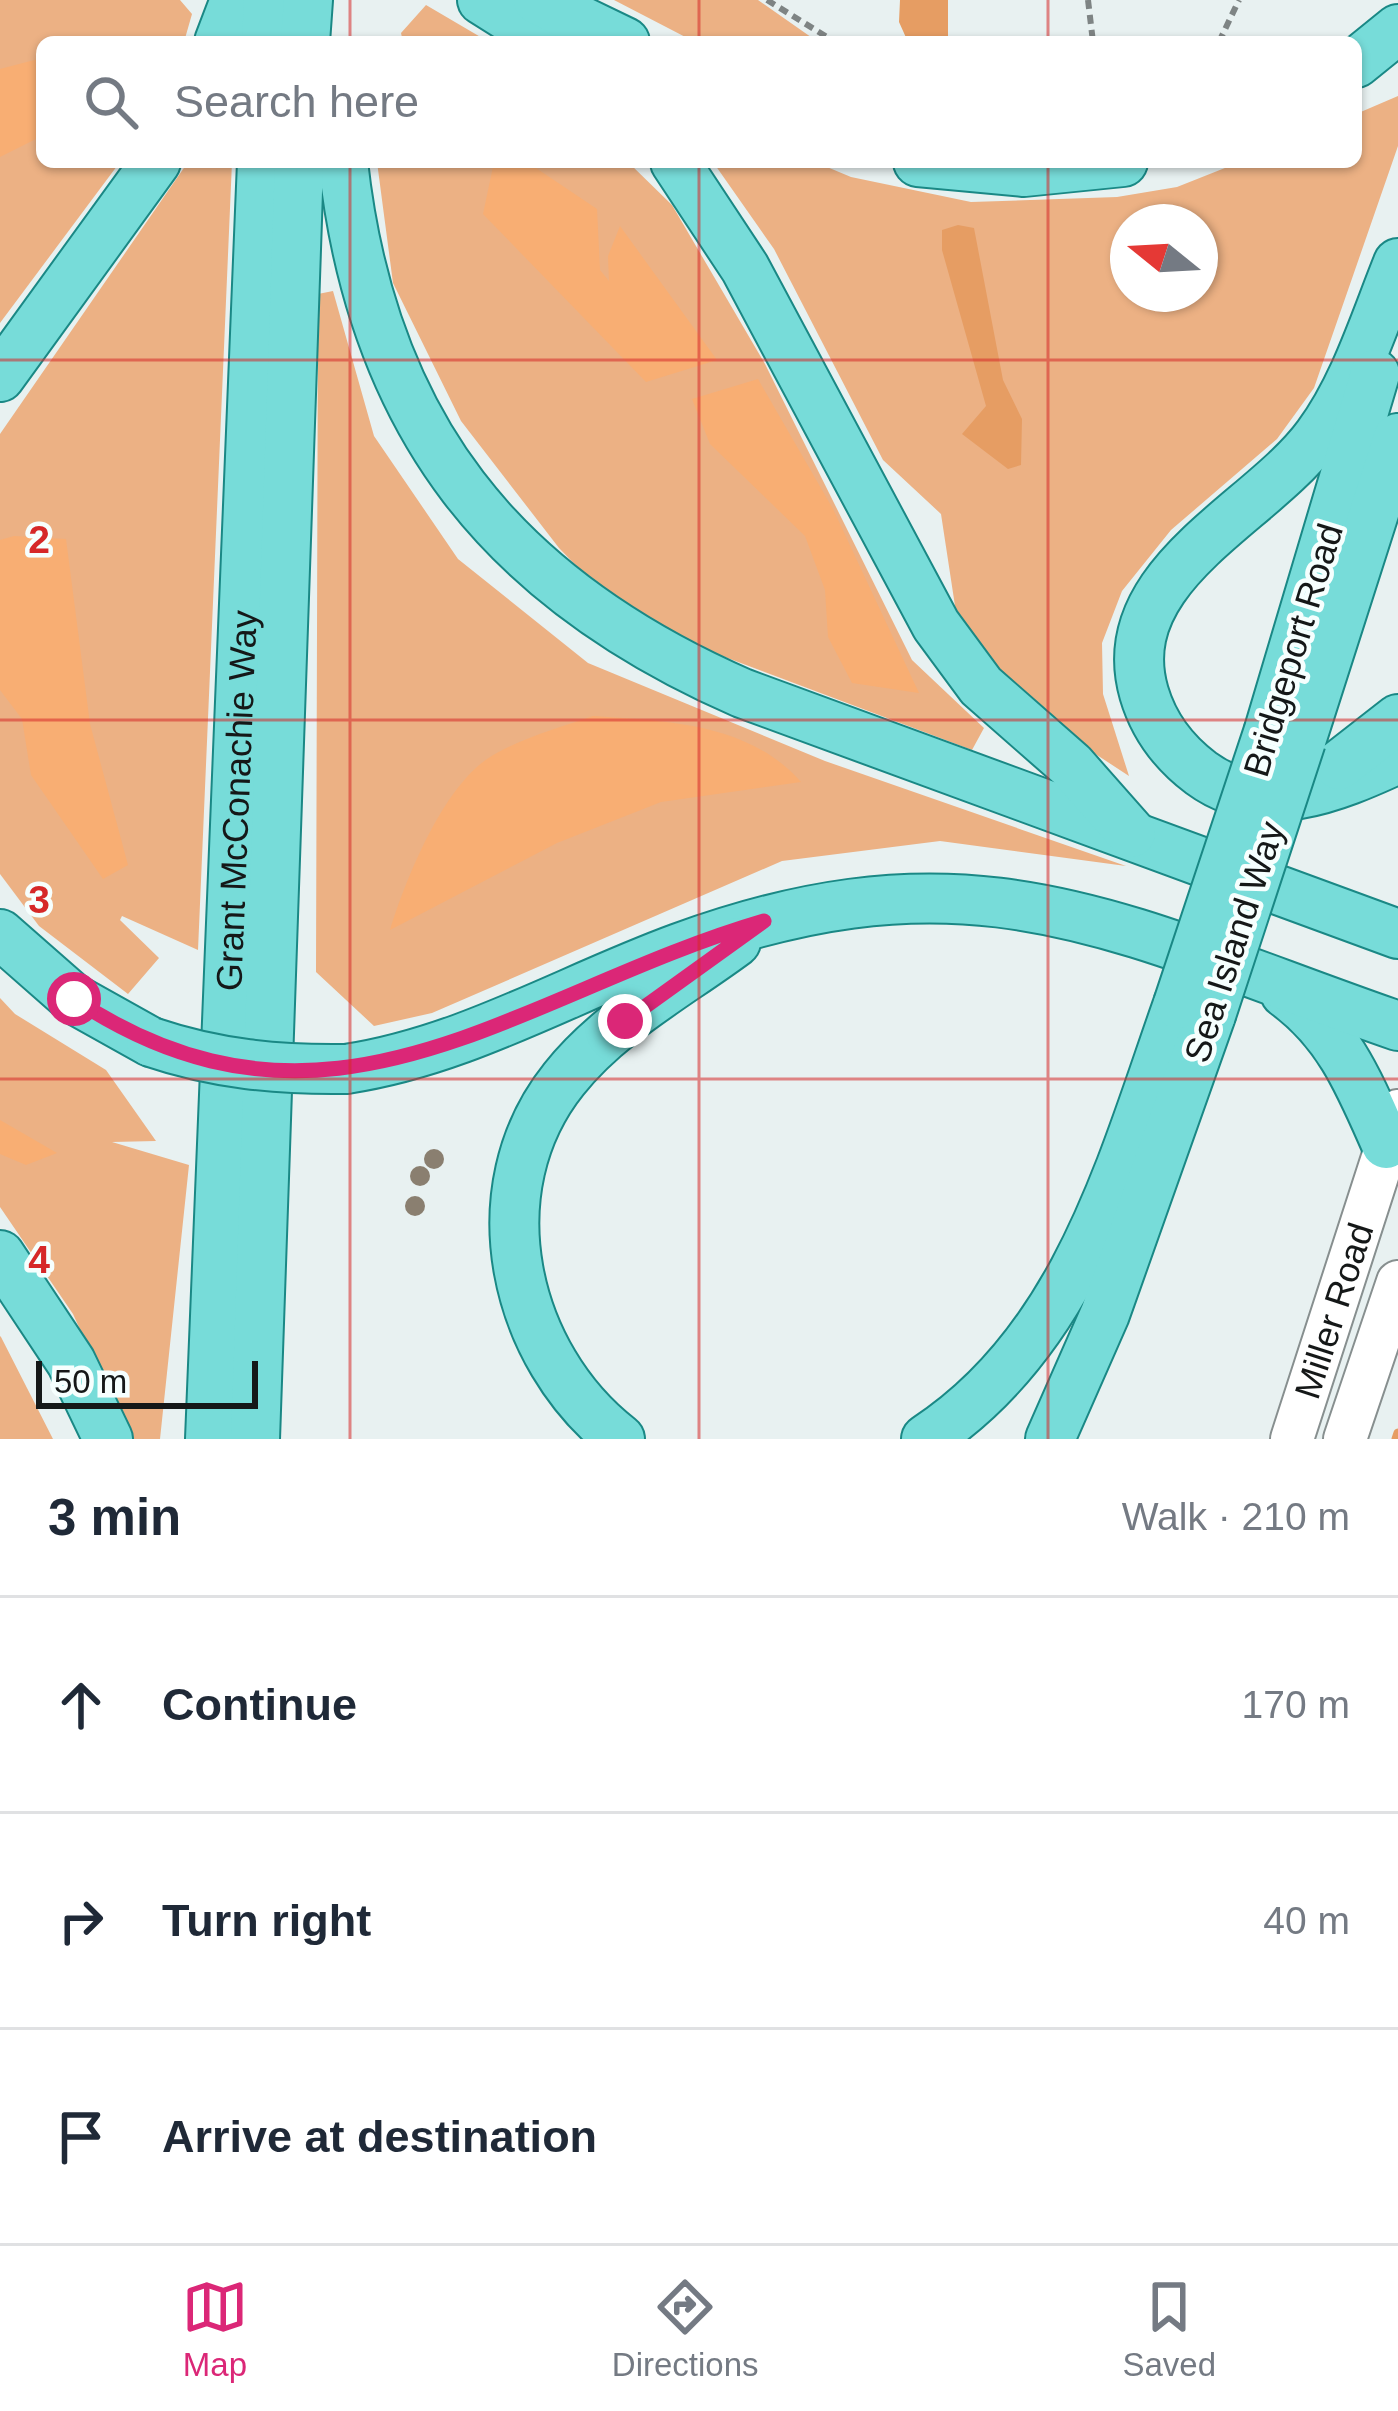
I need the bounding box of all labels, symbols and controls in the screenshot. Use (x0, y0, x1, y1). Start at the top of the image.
search box (36, 36, 1362, 168)
icon: search (78, 69, 144, 135)
text: Search here (174, 76, 419, 127)
north arrow (1110, 204, 1218, 312)
text: 2 (28, 518, 50, 561)
street label: Bridgeport Road (1235, 519, 1351, 781)
street label: Grant McConachie Way (208, 609, 264, 992)
street label: Sea Island Way (1176, 816, 1292, 1068)
text: 3 (28, 878, 50, 921)
route start (47, 972, 101, 1026)
route end (598, 994, 652, 1048)
street label: Miller Road (1286, 1218, 1381, 1404)
text: 4 (28, 1238, 50, 1281)
scale bar (36, 1355, 258, 1408)
text: 50 m (54, 1363, 127, 1400)
text: 3 min (48, 1489, 181, 1546)
text: Walk · 210 m (1122, 1495, 1350, 1538)
icon: ahead (48, 1672, 114, 1738)
text: Continue (162, 1679, 357, 1730)
text: 170 m (1242, 1683, 1350, 1726)
icon: right (48, 1888, 114, 1954)
text: Turn right (162, 1895, 371, 1946)
text: 40 m (1263, 1899, 1350, 1942)
icon: arrive (48, 2104, 114, 2170)
text: Arrive at destination (162, 2111, 597, 2162)
tab: Map (182, 2274, 248, 2384)
tab: Directions (612, 2274, 759, 2384)
tab: Saved (1122, 2274, 1216, 2384)

